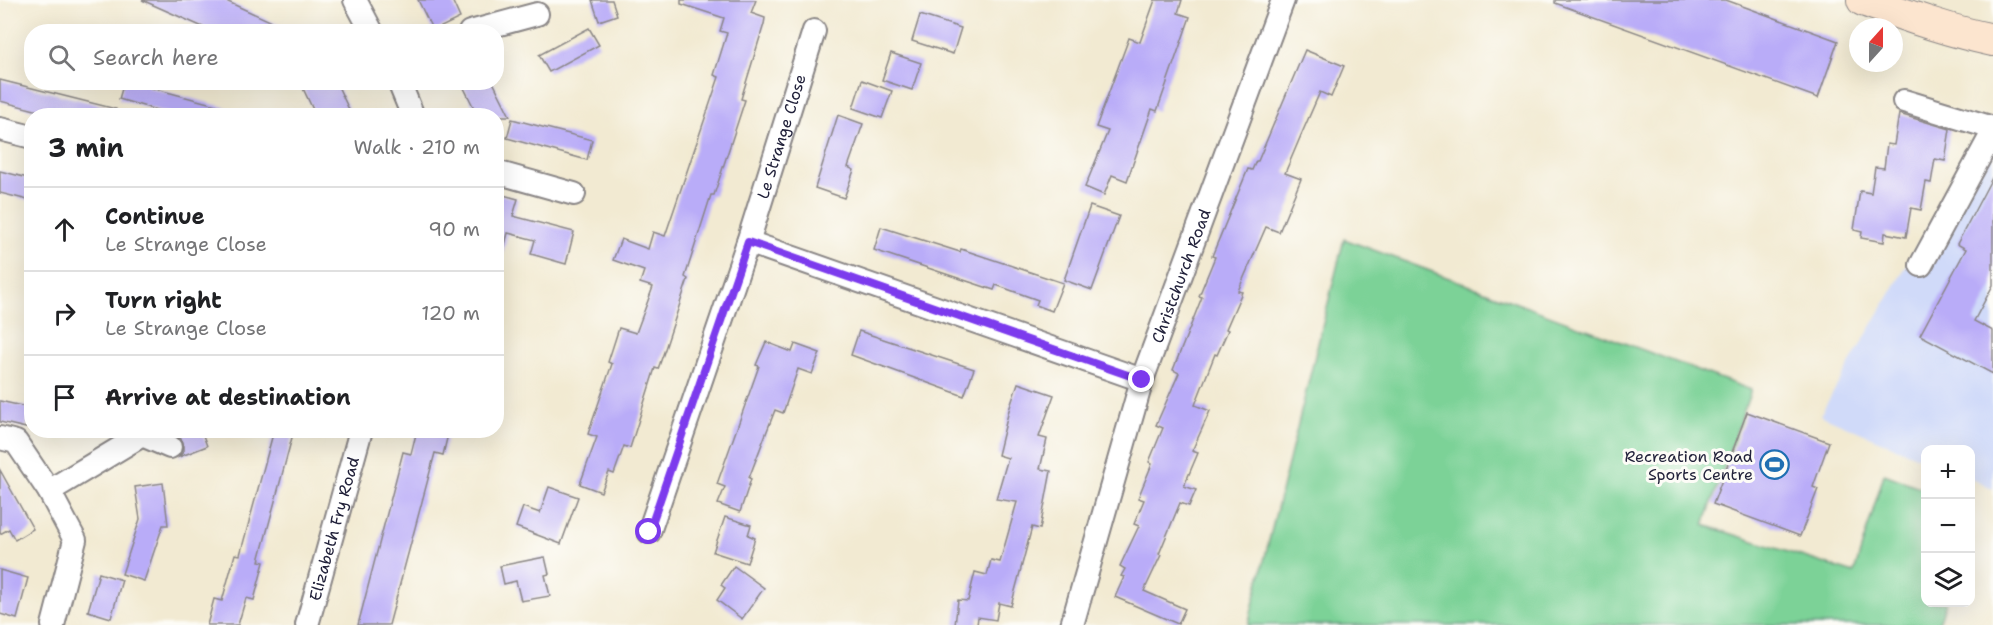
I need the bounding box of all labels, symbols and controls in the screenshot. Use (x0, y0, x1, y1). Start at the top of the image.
north arrow (1849, 18, 1903, 72)
search box (24, 24, 504, 90)
icon: search (45, 41, 78, 74)
text: Search here (93, 43, 219, 72)
street label: Le Strange Close (752, 71, 810, 201)
text: 3 min (48, 130, 124, 165)
text: Walk · 210 m (354, 134, 480, 160)
text: Continue (105, 202, 205, 231)
street label: Christchurch Road (1146, 206, 1215, 346)
icon: ahead (48, 213, 81, 246)
text: 90 m (428, 216, 480, 242)
text: Le Strange Close (105, 231, 267, 257)
text: Turn right (105, 286, 222, 315)
icon: right (48, 297, 81, 330)
text: 120 m (421, 300, 480, 326)
text: Le Strange Close (105, 315, 267, 341)
route end (1128, 366, 1154, 392)
icon: arrive (48, 381, 81, 414)
text: Arrive at destination (105, 383, 351, 412)
map controls (1921, 445, 1975, 607)
button: + (1921, 445, 1975, 499)
place label: Recreation Road Sports Centre (1624, 446, 1753, 485)
sports icon: Recreation Road Sports Centre (1758, 449, 1790, 481)
street label: Elizabeth Fry Road (304, 454, 364, 603)
button: − (1921, 499, 1975, 553)
route start (635, 518, 661, 544)
button: layers (1921, 553, 1975, 607)

